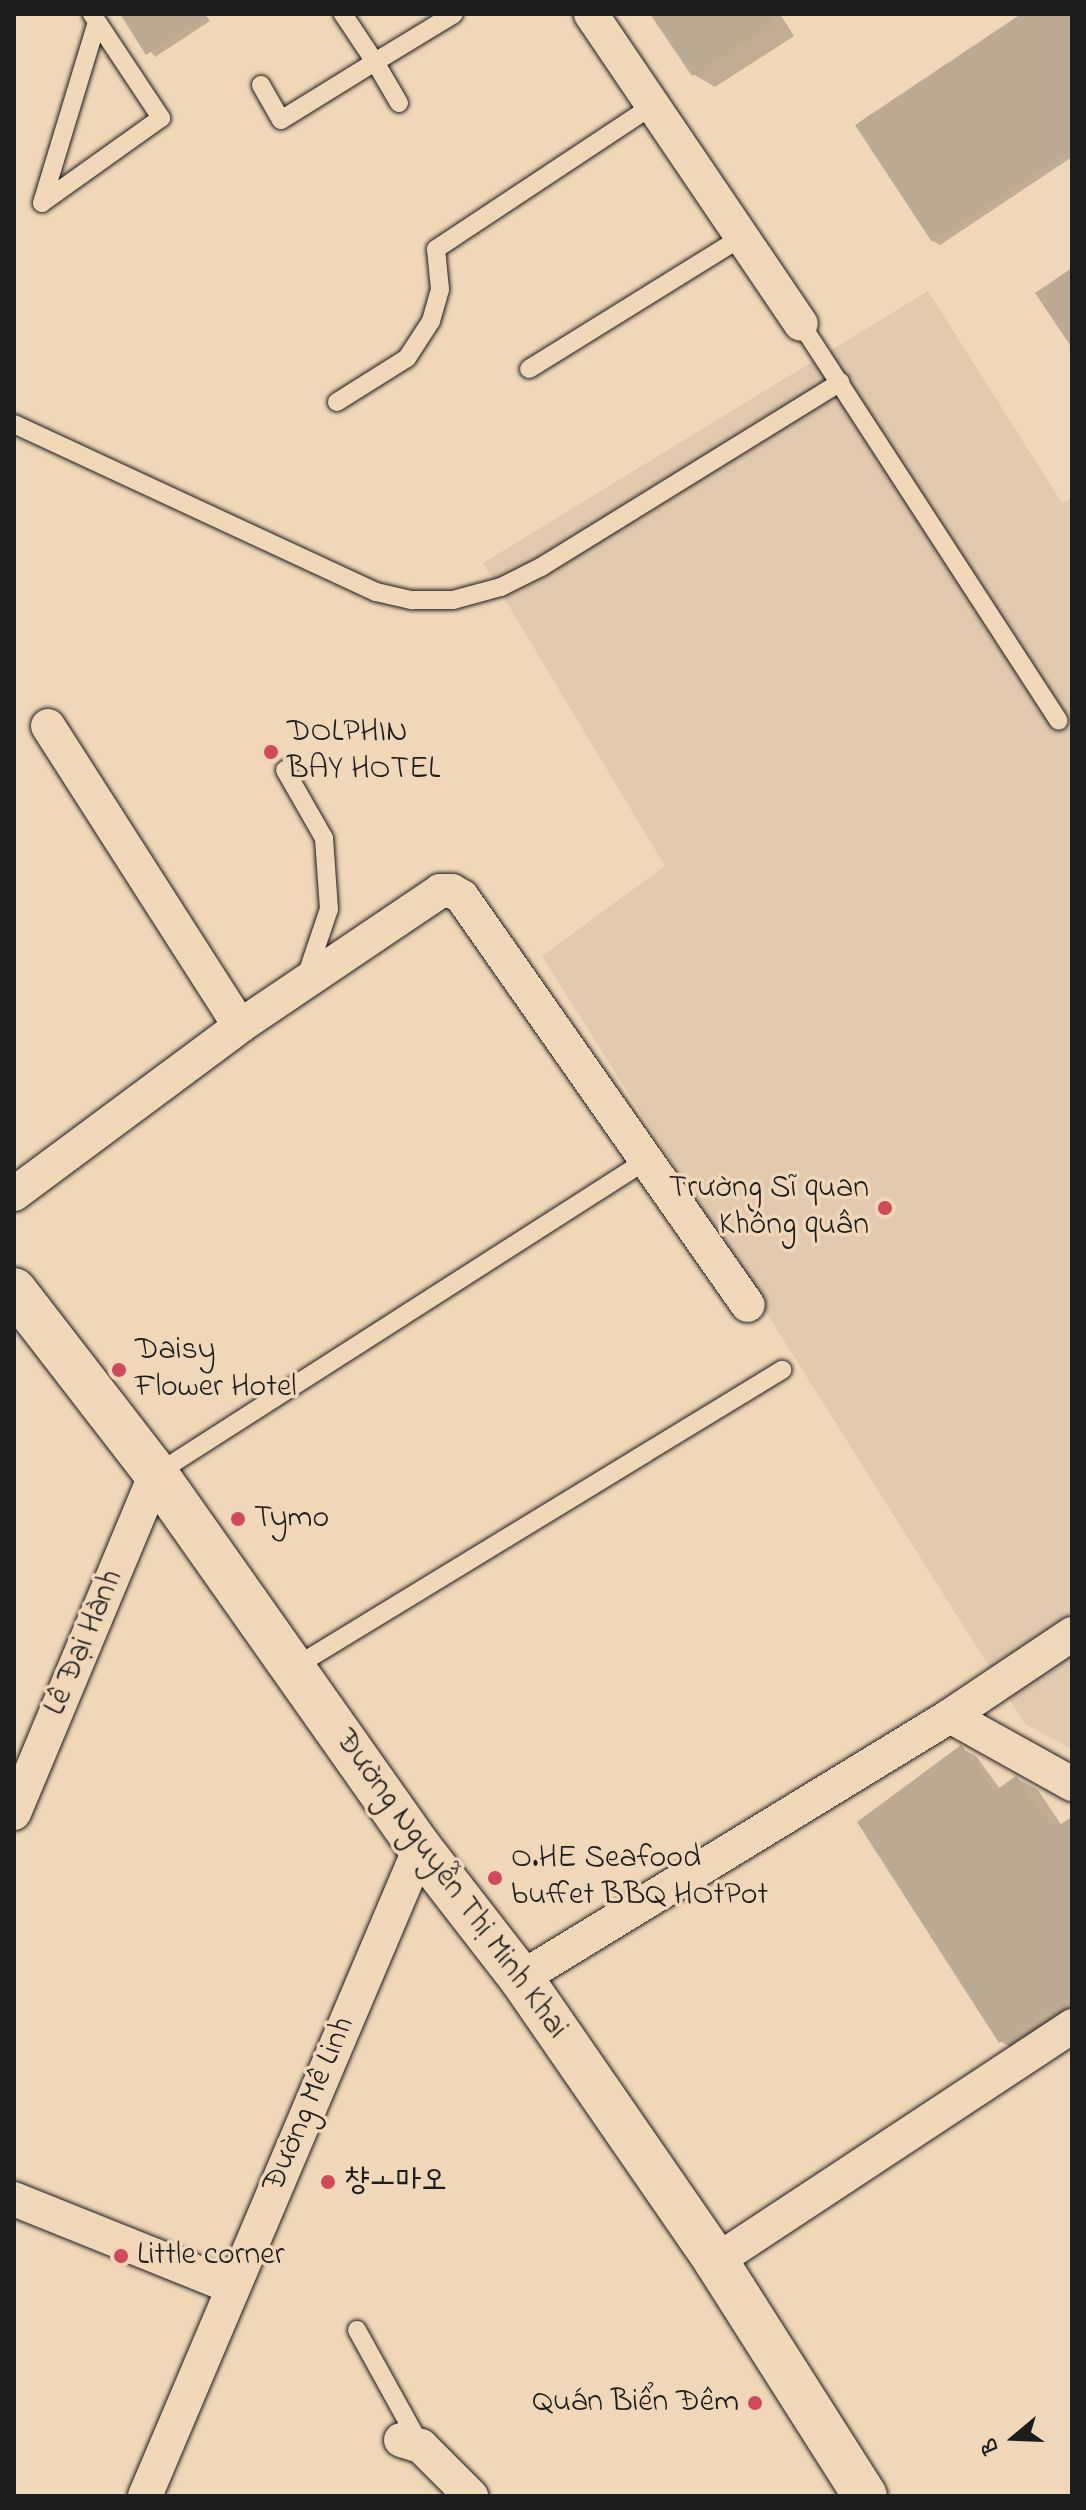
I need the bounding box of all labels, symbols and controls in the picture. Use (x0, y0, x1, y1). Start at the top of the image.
place label: DOLPHIN BAY HOTEL (287, 715, 440, 790)
marker: DOLPHIN BAY HOTEL (262, 743, 280, 761)
place label: Trường Sĩ quan Không quân (669, 1171, 869, 1246)
marker: Trường Sĩ quan Không quân (876, 1199, 894, 1217)
place label: Daisy Flower Hotel (135, 1333, 297, 1408)
marker: Daisy Flower Hotel (110, 1361, 128, 1379)
place label: Tymo (254, 1500, 329, 1538)
marker: Tymo (229, 1510, 247, 1528)
street label: Lê Đại Hành (37, 1564, 133, 1722)
street label: Đường Nguyễn Thị Minh Khai (325, 1723, 575, 2047)
place label: O.HE Seafood buffet BBQ HOtPot (511, 1841, 768, 1916)
marker: O.HE Seafood buffet BBQ HOtPot (486, 1869, 504, 1887)
street label: Đường Mê Linh (256, 2012, 364, 2198)
place label: 챵ㅗ마오 (344, 2163, 447, 2201)
marker: 챵ㅗ마오 (319, 2173, 337, 2191)
place label: Little corner (137, 2237, 285, 2275)
marker: Little corner (112, 2247, 130, 2265)
place label: Quán Biển Đêm (532, 2384, 739, 2422)
marker: Quán Biển Đêm (746, 2394, 764, 2412)
north arrow (974, 2398, 1054, 2478)
text: B (974, 2434, 1009, 2458)

